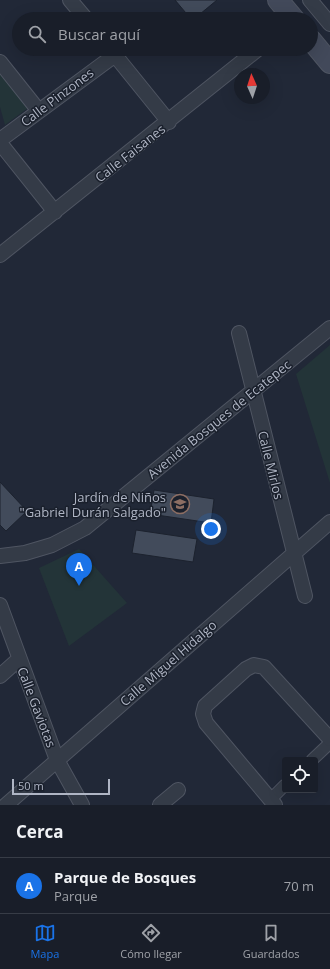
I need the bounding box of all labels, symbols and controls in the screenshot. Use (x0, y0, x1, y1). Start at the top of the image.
search box (12, 12, 318, 56)
icon: search (26, 23, 48, 45)
text: Buscar aquí (58, 24, 140, 44)
street label: Calle Pinzones (17, 64, 97, 130)
north arrow (234, 68, 270, 104)
street label: Calle Faisanes (91, 120, 169, 186)
street label: Avenida Bosques de Ecatepec (143, 355, 295, 483)
street label: Calle Mirlos (254, 429, 288, 501)
place label: Jardín de Niños "Gabriel Durán Salgado" (19, 488, 166, 521)
school or university icon: Jardín de Niños "Gabriel Durán Salgado" (169, 493, 191, 515)
your location (201, 519, 221, 539)
pin: A (66, 553, 92, 586)
street label: Calle Miguel Hidalgo (116, 616, 220, 710)
street label: Calle Gaviotas (13, 664, 61, 750)
map controls (282, 757, 318, 793)
button: locate (282, 757, 318, 793)
scale bar (12, 777, 110, 796)
text: 50 m (18, 778, 44, 793)
text: Cerca (16, 820, 64, 843)
text: Parque de Bosques (54, 867, 196, 887)
text: A (25, 877, 33, 895)
text: 70 m (284, 877, 314, 895)
text: Parque (54, 887, 98, 905)
tab: Mapa (30, 922, 59, 961)
tab: Cómo llegar (120, 922, 182, 961)
tab: Guardados (243, 922, 300, 961)

